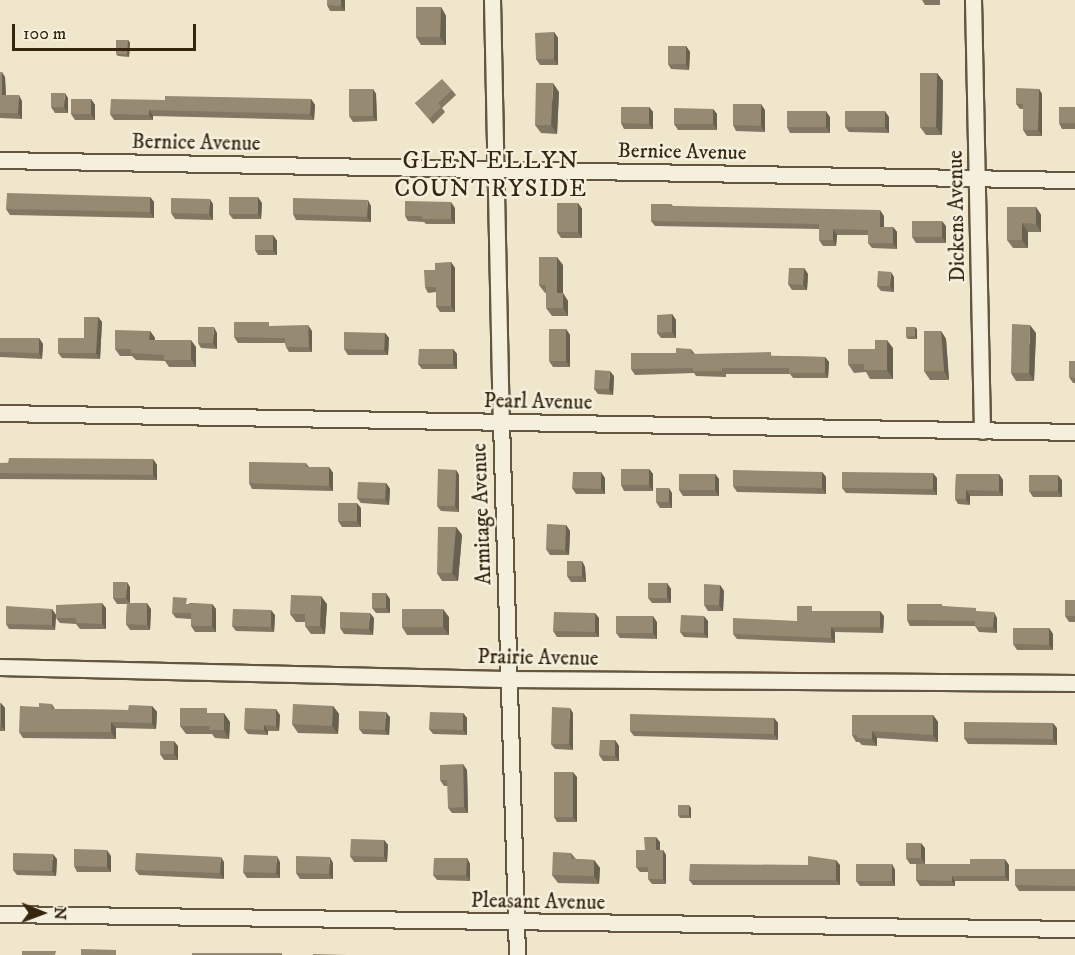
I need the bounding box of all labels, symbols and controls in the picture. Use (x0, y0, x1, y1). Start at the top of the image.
scale bar (15, 12, 200, 50)
text: 100 m (23, 23, 66, 45)
street label: Bernice Avenue (131, 129, 261, 157)
street label: Bernice Avenue (617, 138, 747, 166)
district label: GLEN ELLYN COUNTRYSIDE (394, 148, 588, 204)
street label: Dickens Avenue (943, 150, 971, 282)
street label: Pearl Avenue (483, 388, 593, 416)
street label: Armitage Avenue (467, 443, 497, 585)
street label: Prairie Avenue (477, 644, 599, 672)
north arrow (12, 883, 72, 943)
street label: Pleasant Avenue (471, 888, 605, 916)
text: N (50, 907, 70, 920)

